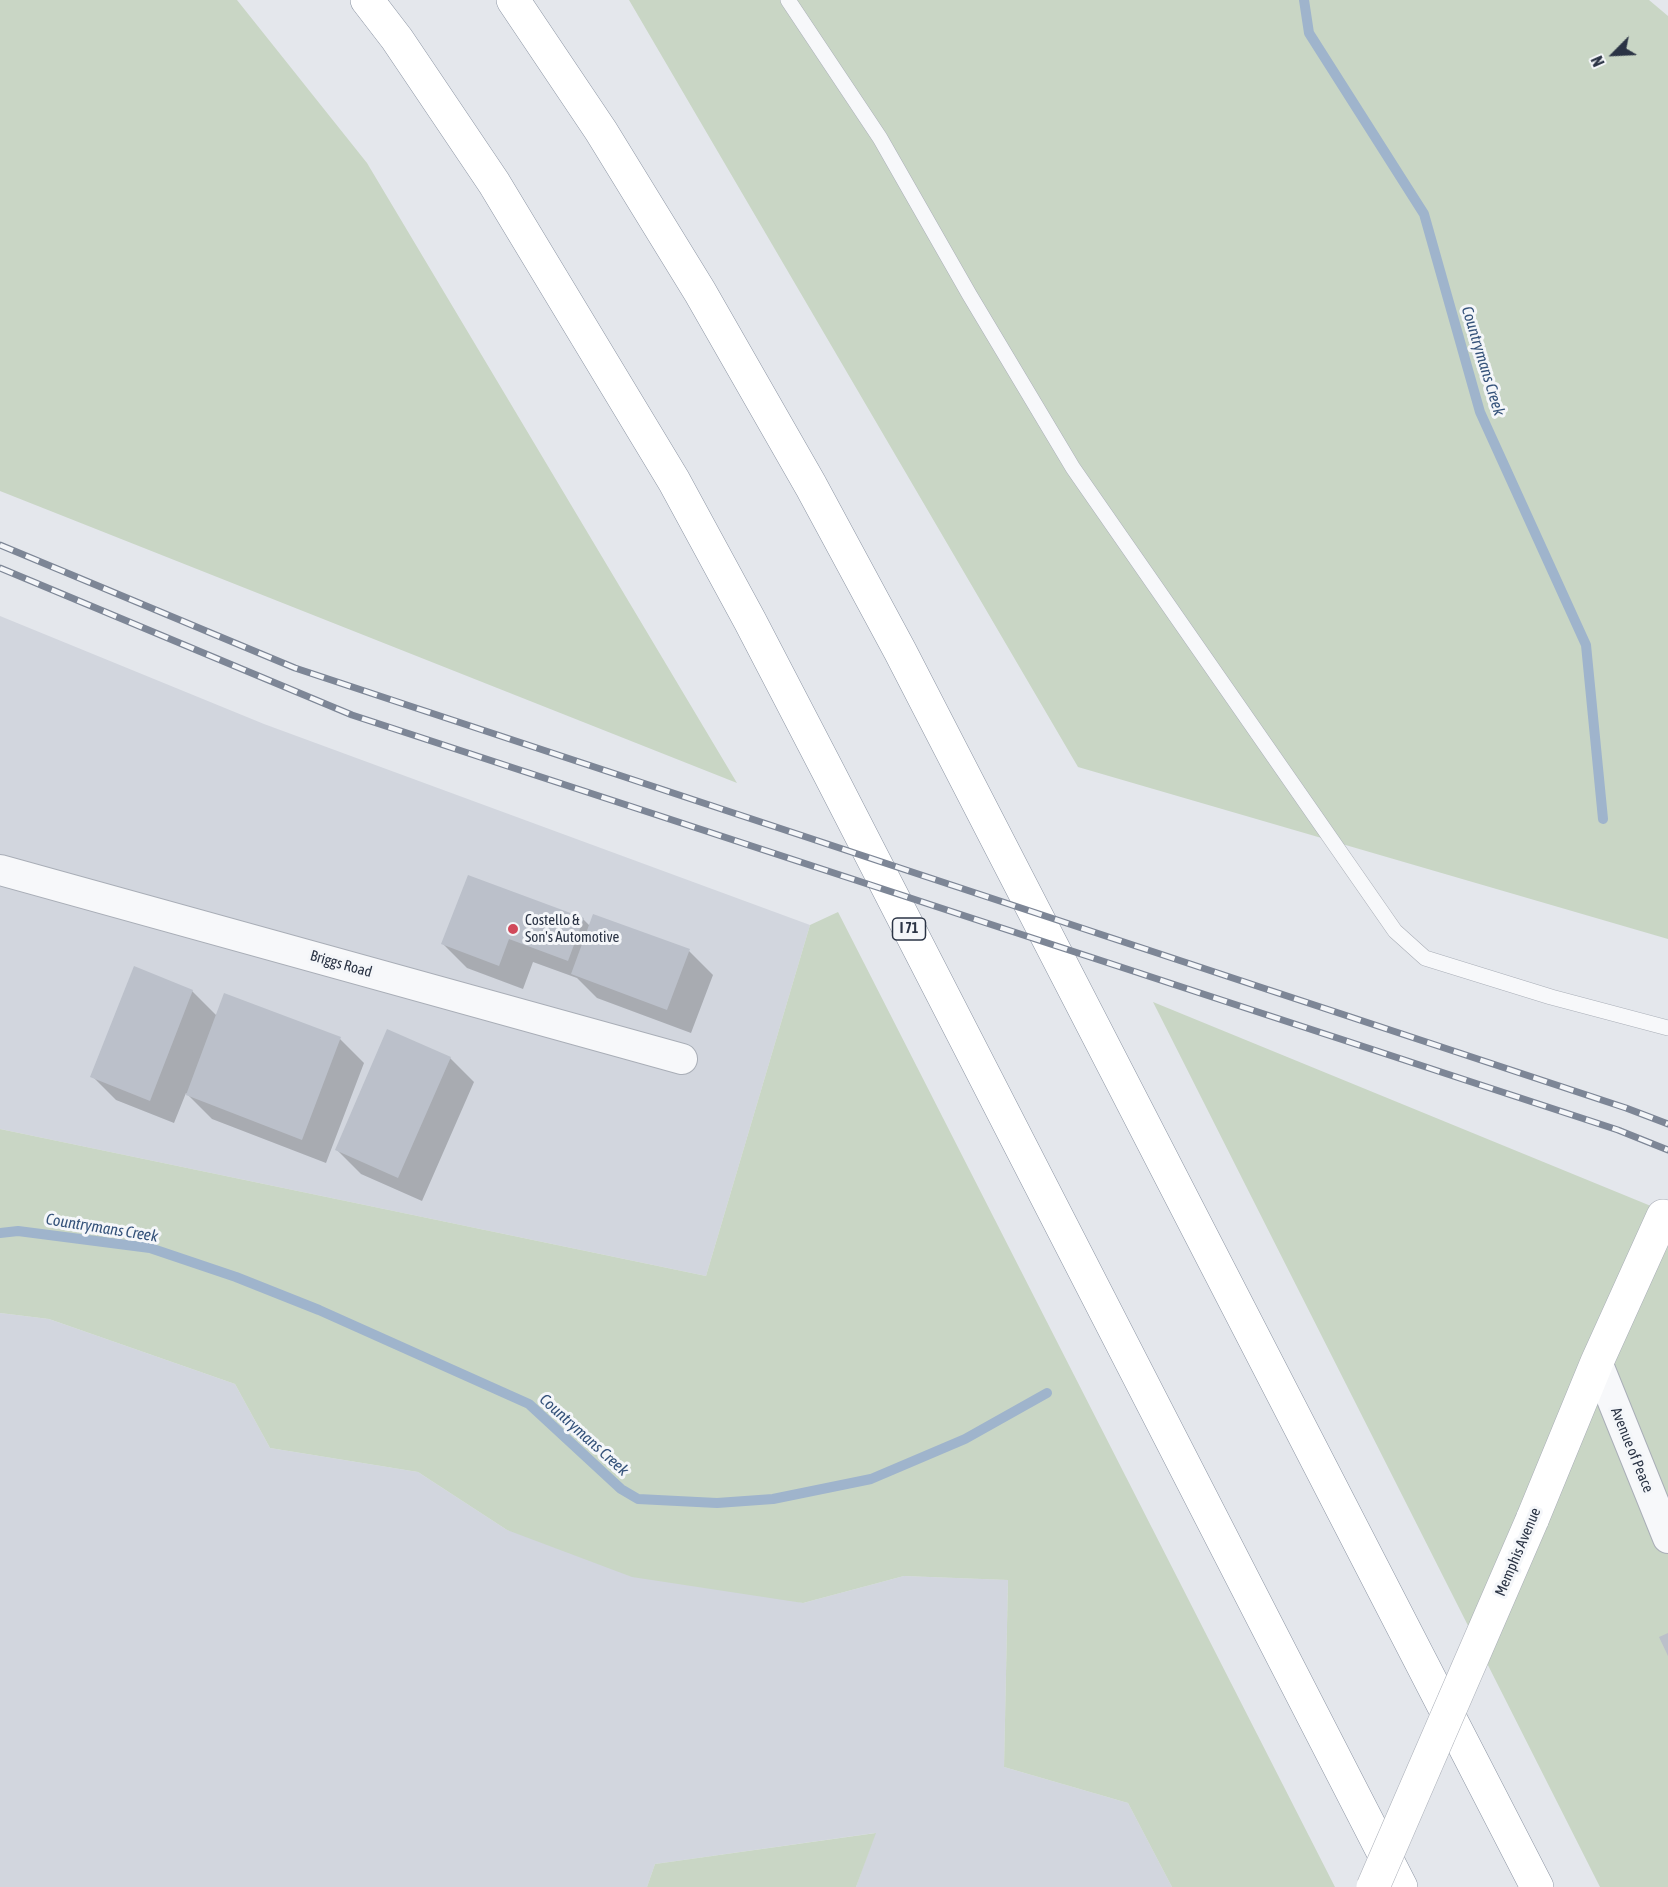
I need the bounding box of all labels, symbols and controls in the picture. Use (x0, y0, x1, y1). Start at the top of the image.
north arrow (1584, 24, 1644, 84)
text: N (1587, 53, 1608, 69)
water label: Countrymans Creek (1457, 304, 1509, 418)
place label: Costello & Son's Automotive (525, 911, 619, 946)
road number: I 71 (892, 918, 926, 940)
marker: Costello & Son's Automotive (506, 922, 520, 936)
street label: Briggs Road (308, 947, 374, 981)
water label: Countrymans Creek (45, 1210, 159, 1246)
water label: Countrymans Creek (535, 1390, 633, 1480)
street label: Avenue of Peace (1607, 1405, 1657, 1495)
street label: Memphis Avenue (1491, 1505, 1545, 1599)

